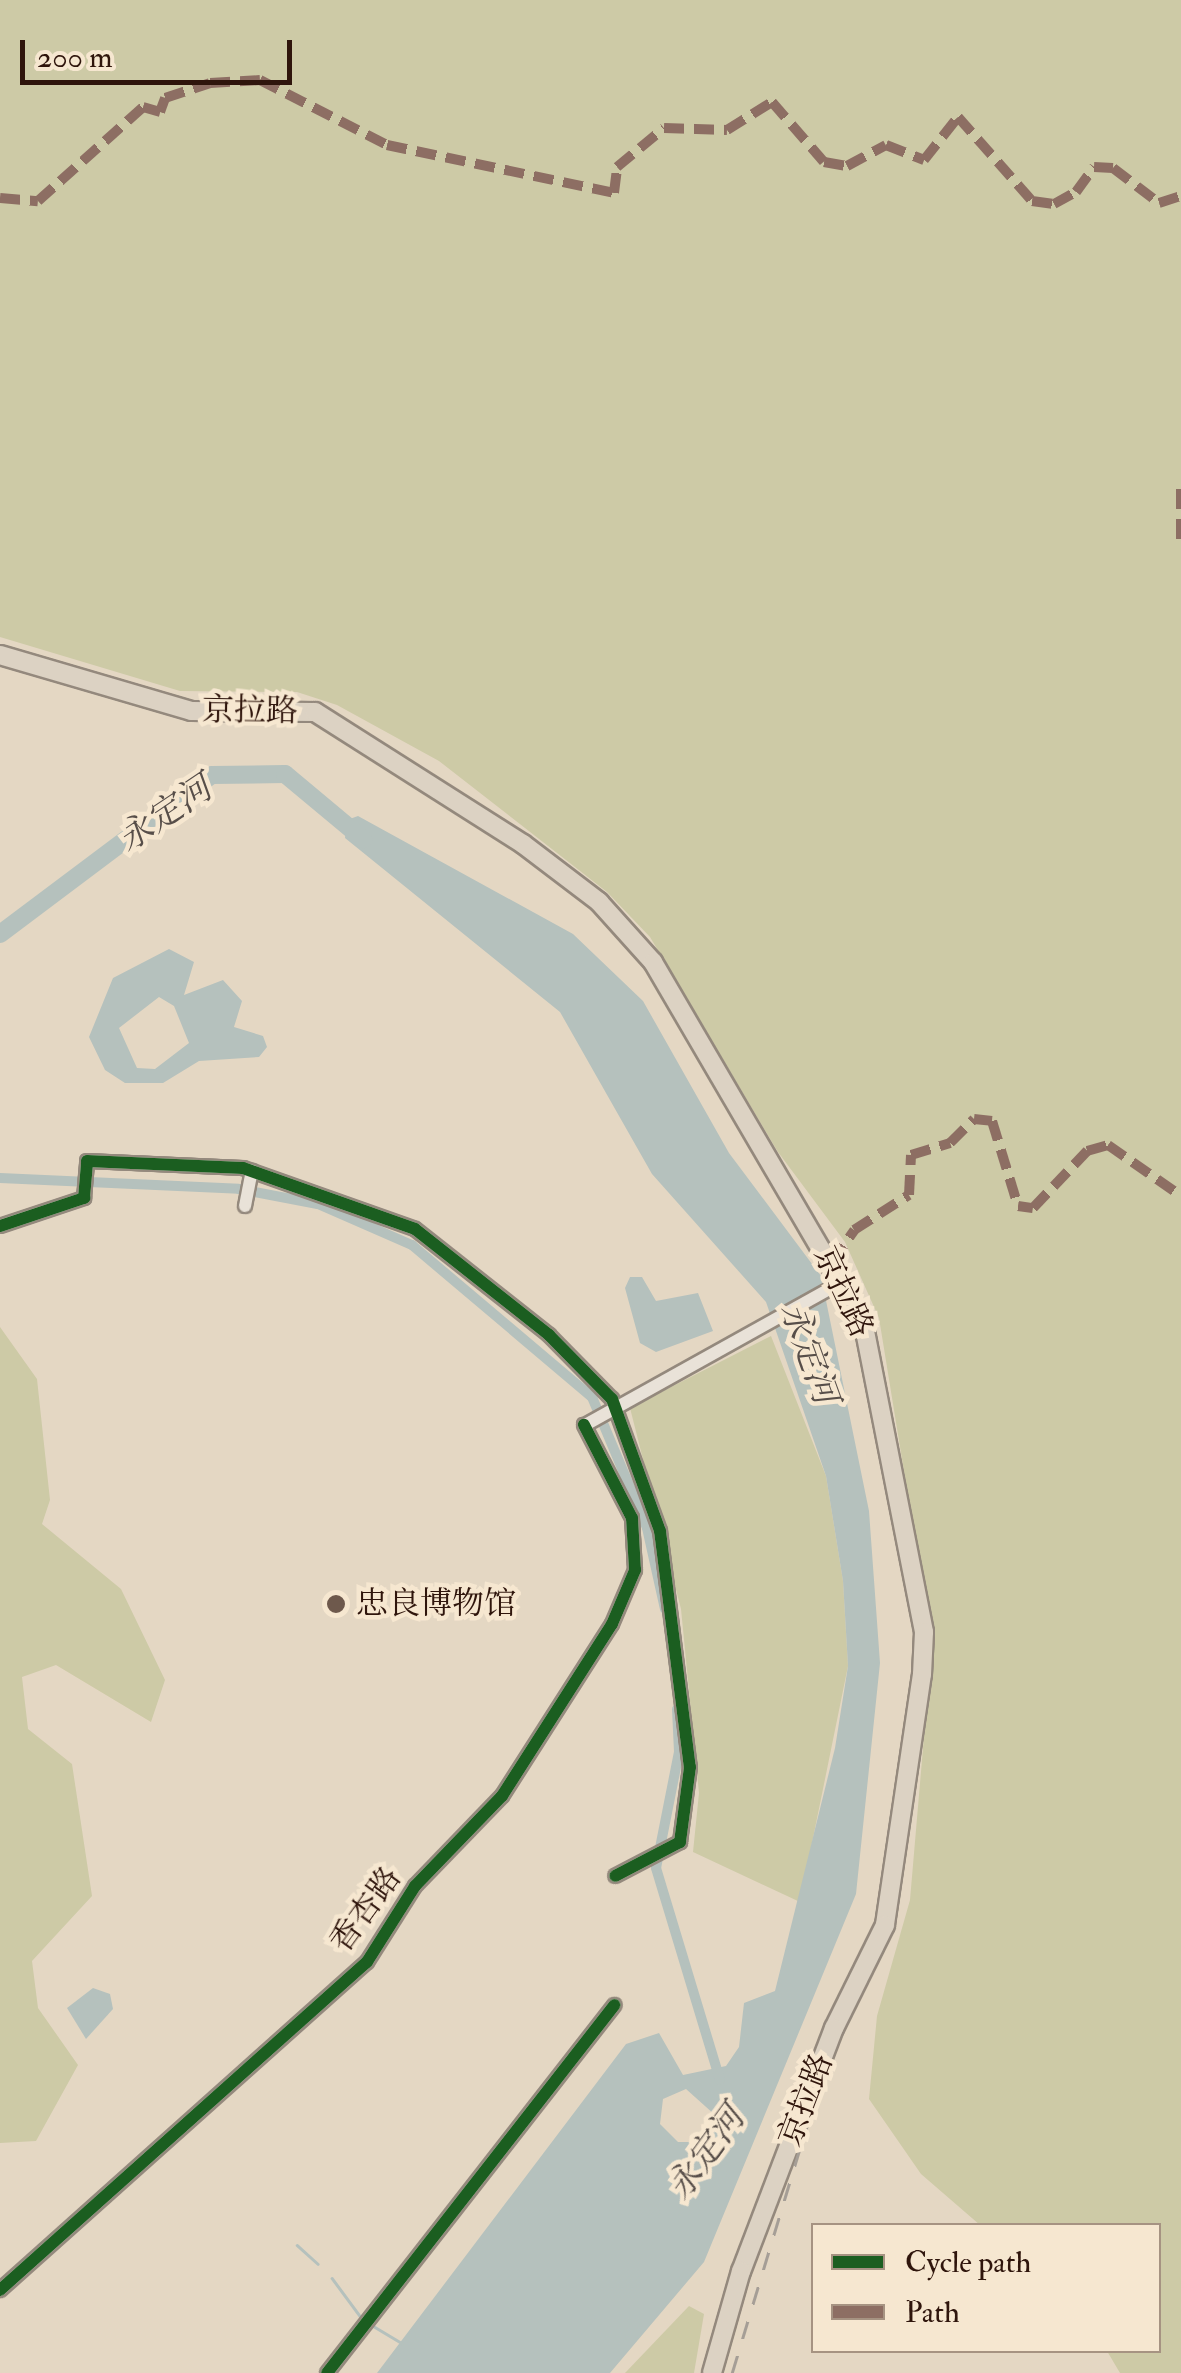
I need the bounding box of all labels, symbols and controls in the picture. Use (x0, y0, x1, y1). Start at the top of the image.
scale bar (25, 20, 298, 82)
text: 200 m (37, 39, 113, 76)
street label: 京拉路 (202, 691, 298, 731)
water label: 永定河 (110, 767, 220, 861)
street label: 京拉路 (805, 1240, 881, 1344)
water label: 永定河 (771, 1296, 847, 1410)
place label: 忠良博物馆 (356, 1585, 516, 1623)
marker: 忠良博物馆 (325, 1593, 347, 1615)
street label: 香杏路 (322, 1860, 410, 1960)
street label: 京拉路 (771, 2048, 841, 2152)
water label: 永定河 (658, 2098, 754, 2208)
legend (811, 2223, 1161, 2353)
text: Cycle path (905, 2244, 1031, 2281)
text: Path (905, 2294, 960, 2331)

